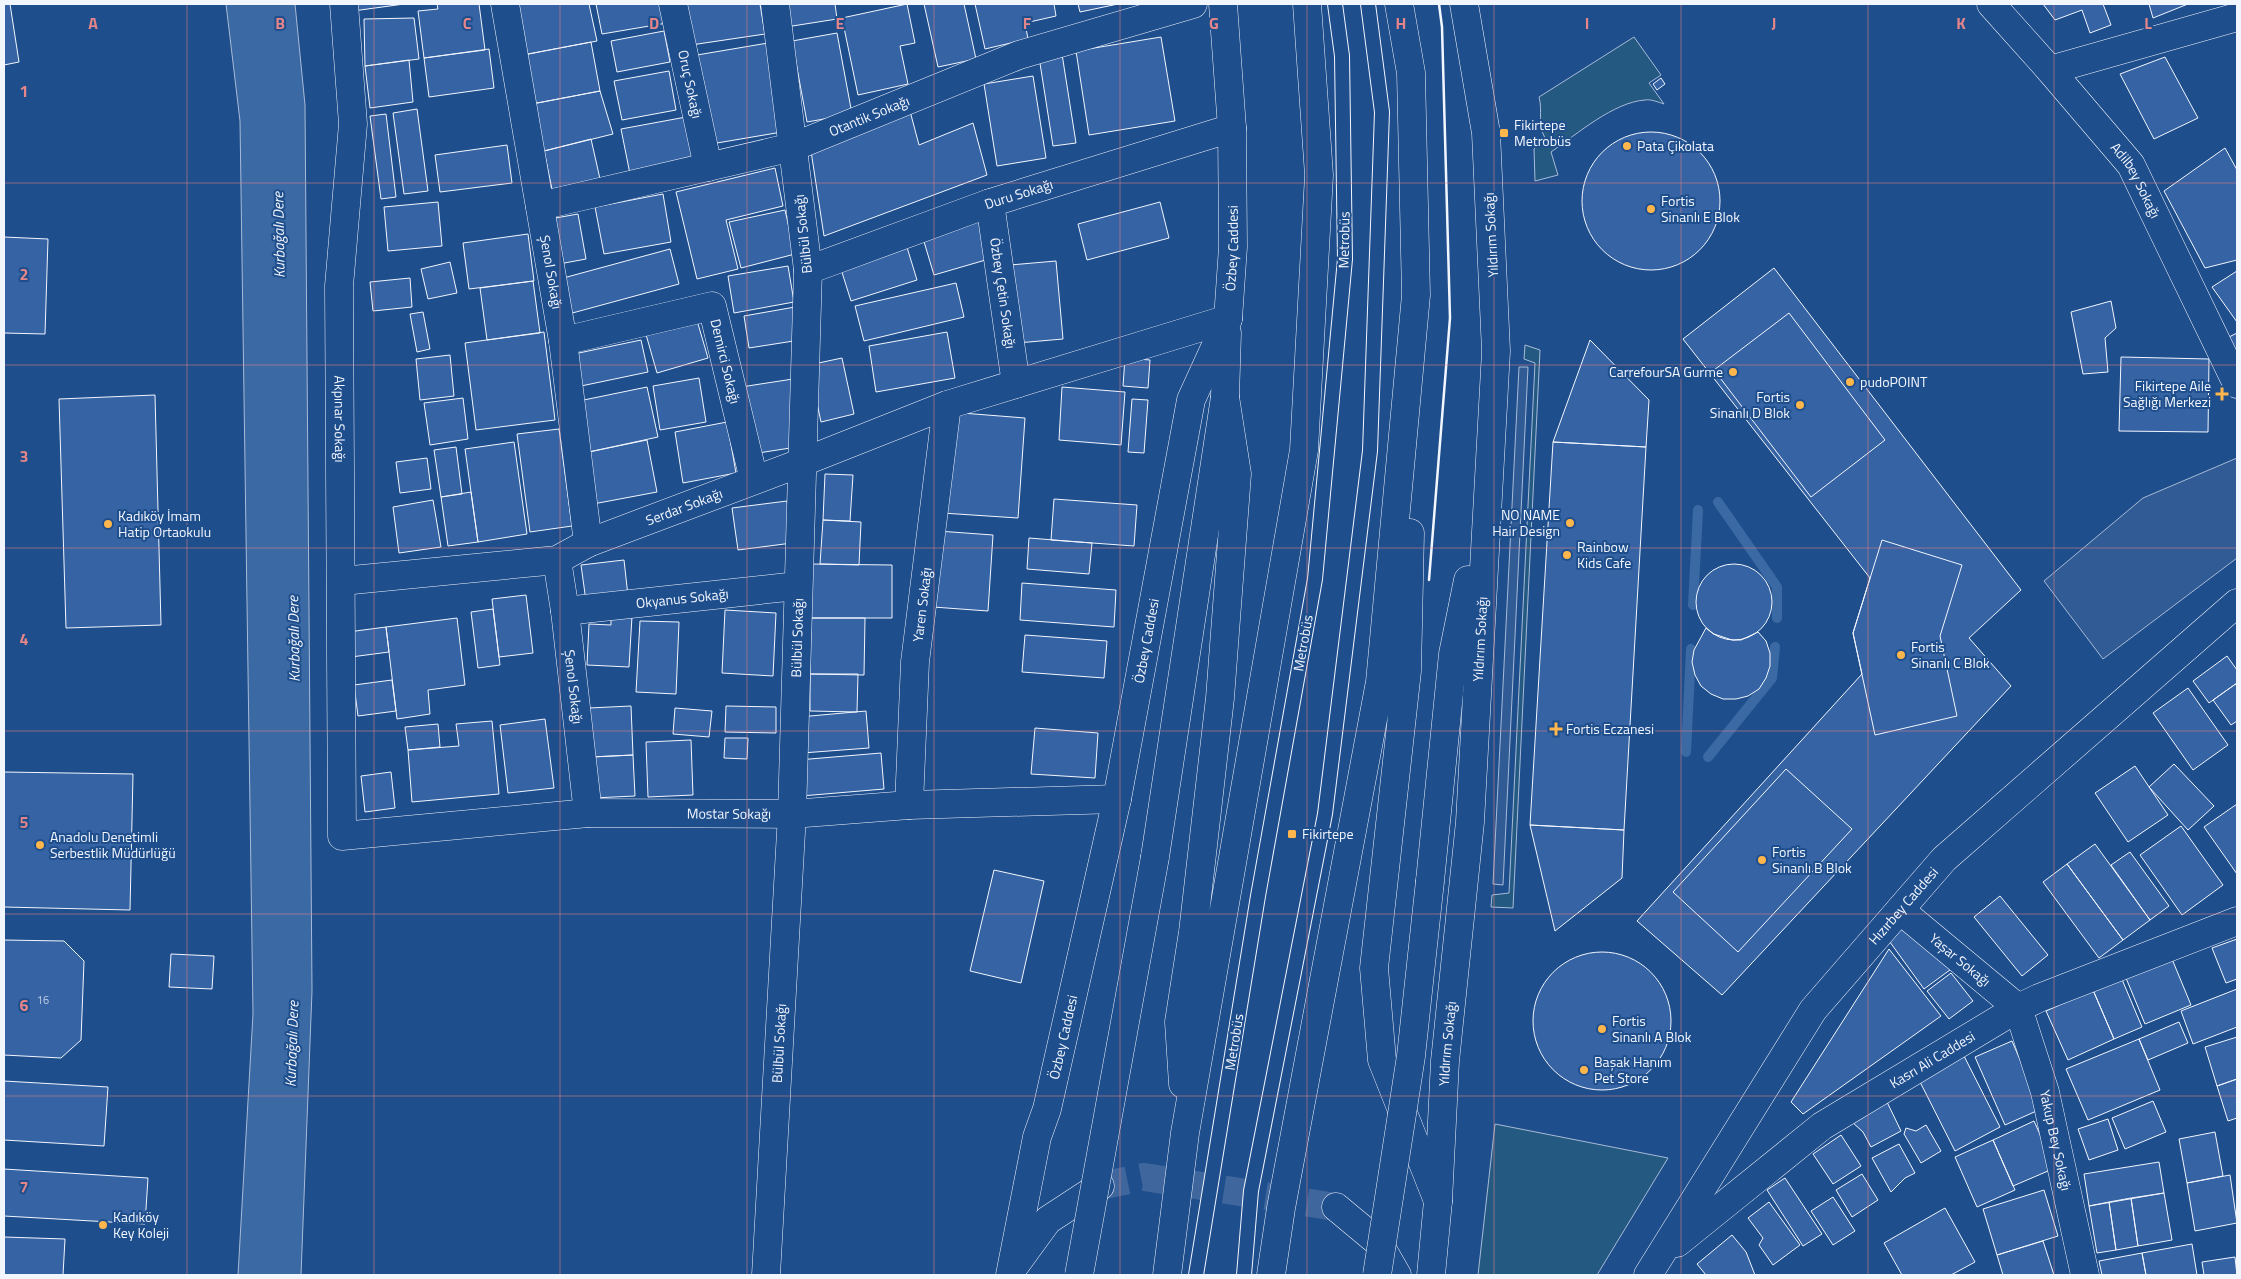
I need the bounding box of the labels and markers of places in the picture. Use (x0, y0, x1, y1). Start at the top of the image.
place label: Fikirtepe Metrobüs (1514, 114, 1571, 151)
marker: Fikirtepe Metrobüs (1498, 127, 1510, 139)
place label: Pata Çikolata (1637, 135, 1714, 156)
marker: Pata Çikolata (1621, 140, 1633, 152)
place label: Fortis Sinanlı E Blok (1661, 190, 1740, 227)
marker: Fortis Sinanlı E Blok (1645, 203, 1657, 215)
place label: CarrefourSA Gurme (1609, 361, 1723, 382)
marker: CarrefourSA Gurme (1727, 366, 1739, 378)
place label: pudoPOINT (1860, 371, 1928, 392)
place label: Fikirtepe Aile Sağlığı Merkezi (2123, 375, 2211, 412)
marker: pudoPOINT (1844, 376, 1856, 388)
place label: Fortis Sinanlı D Blok (1710, 386, 1790, 423)
marker: Fikirtepe Aile Sağlığı Merkezi (2215, 387, 2229, 401)
marker: Fortis Sinanlı D Blok (1794, 399, 1806, 411)
place label: NO NAME Hair Design (1492, 504, 1560, 541)
place label: Kadıköy İmam Hatip Ortaokulu (118, 505, 211, 542)
marker: NO NAME Hair Design (1564, 517, 1576, 529)
marker: Kadıköy İmam Hatip Ortaokulu (102, 518, 114, 530)
place label: Rainbow Kids Cafe (1577, 536, 1631, 573)
marker: Rainbow Kids Cafe (1561, 549, 1573, 561)
place label: Fortis Sinanlı C Blok (1911, 636, 1990, 673)
marker: Fortis Sinanlı C Blok (1895, 649, 1907, 661)
place label: Fortis Eczanesi (1566, 718, 1654, 739)
marker: Fortis Eczanesi (1550, 723, 1562, 735)
place label: Fikirtepe (1302, 823, 1353, 844)
place label: Anadolu Denetimli Serbestlik Müdürlüğü (50, 826, 176, 863)
marker: Fikirtepe (1286, 828, 1298, 840)
marker: Anadolu Denetimli Serbestlik Müdürlüğü (34, 839, 46, 851)
place label: Fortis Sinanlı B Blok (1772, 841, 1852, 878)
marker: Fortis Sinanlı B Blok (1756, 854, 1768, 866)
place label: Fortis Sinanlı A Blok (1612, 1010, 1692, 1047)
marker: Fortis Sinanlı A Blok (1596, 1023, 1608, 1035)
place label: Başak Hanım Pet Store (1594, 1051, 1672, 1088)
marker: Başak Hanım Pet Store (1578, 1064, 1590, 1076)
place label: Kadıköy Key Koleji (113, 1206, 169, 1243)
marker: Kadıköy Key Koleji (97, 1219, 109, 1231)

